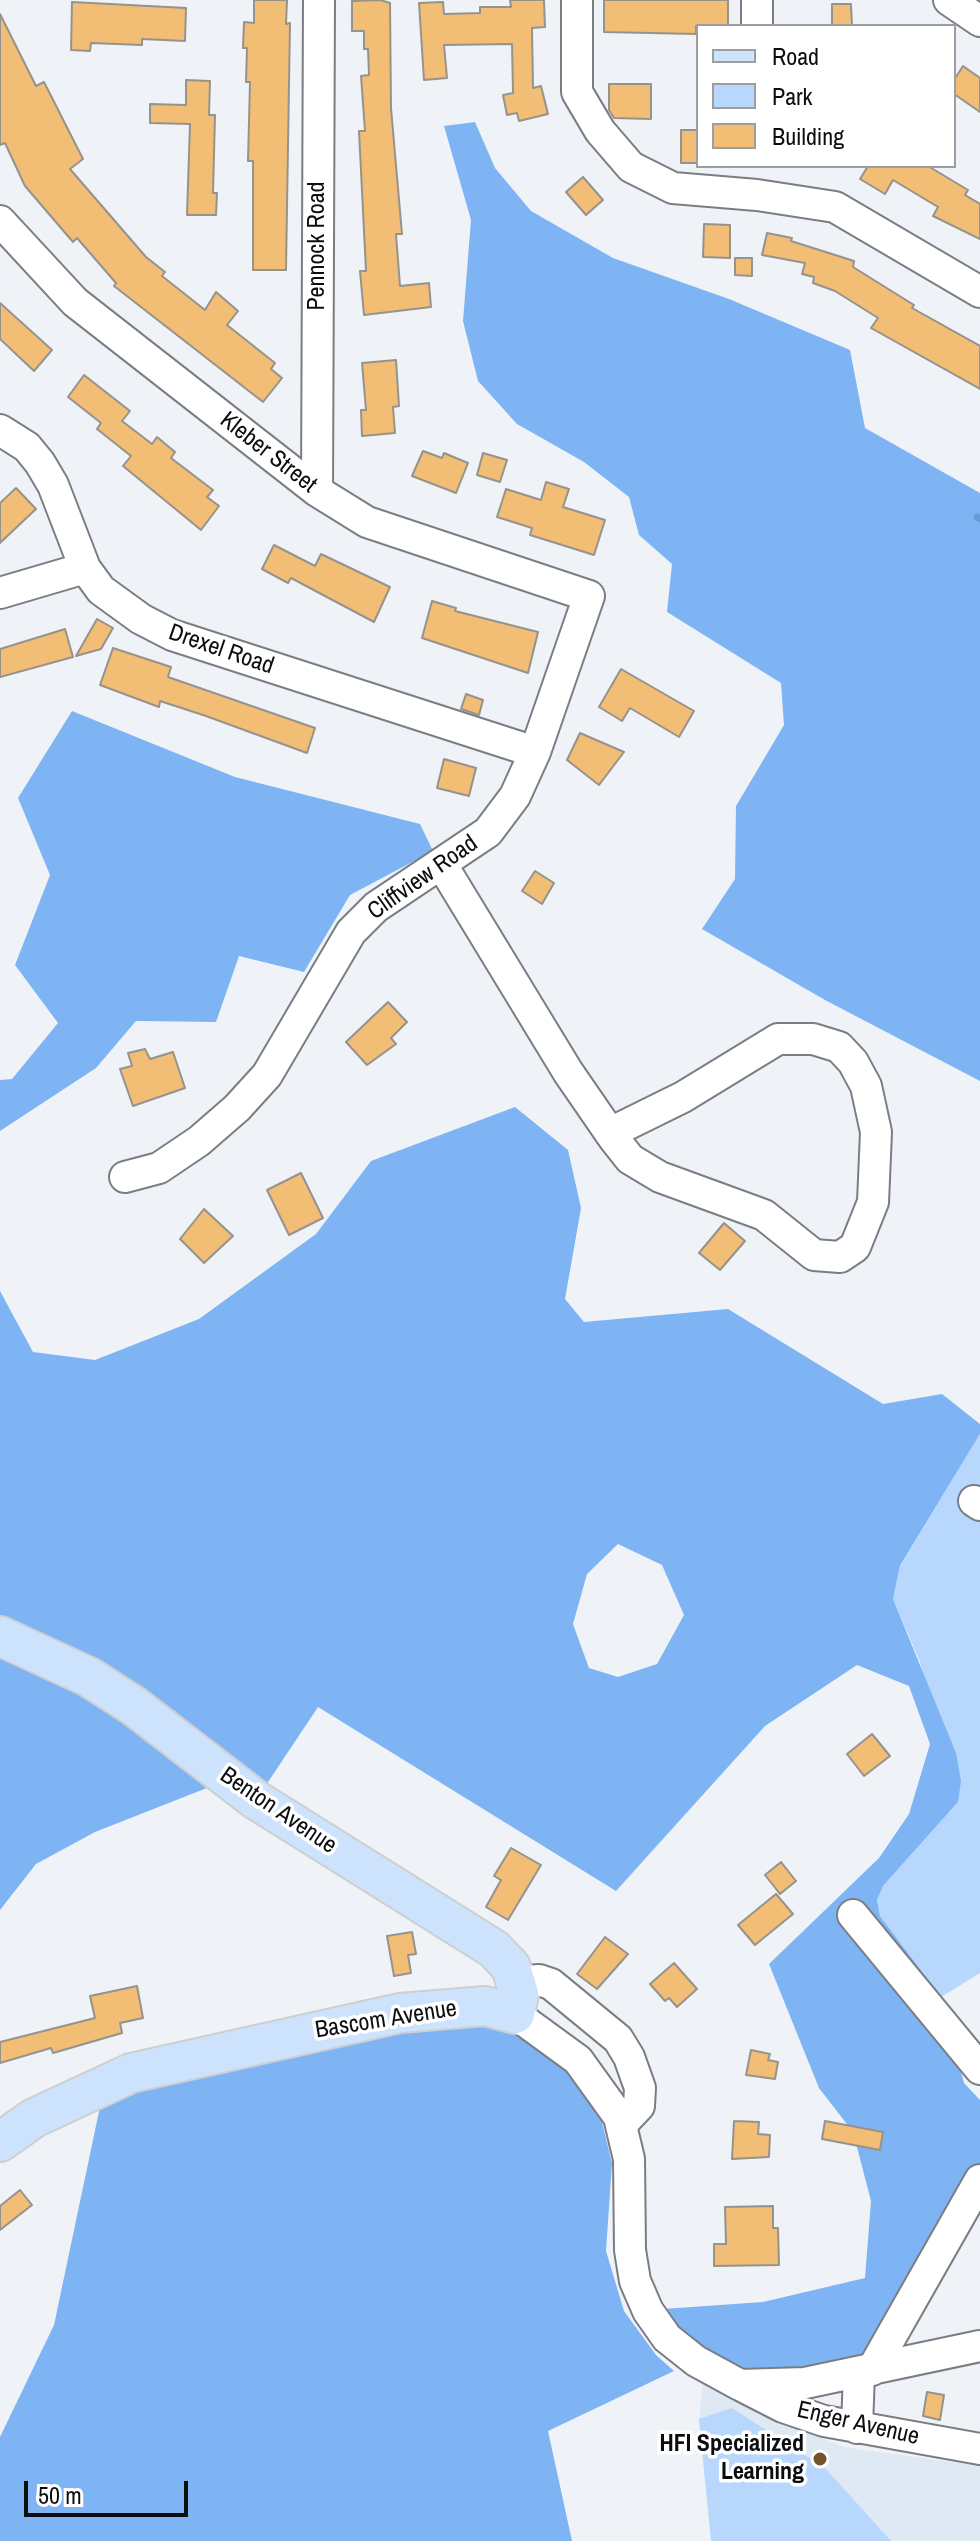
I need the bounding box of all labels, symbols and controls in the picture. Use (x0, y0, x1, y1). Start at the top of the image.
legend (696, 24, 956, 168)
text: Road (772, 40, 819, 72)
text: Park (772, 80, 812, 112)
text: Building (772, 120, 844, 152)
street label: Pennock Road (304, 181, 332, 311)
street label: Kleber Street (214, 406, 322, 500)
street label: Drexel Road (165, 619, 277, 681)
street label: Cliffview Road (362, 830, 484, 926)
street label: Benton Avenue (214, 1762, 342, 1860)
street label: Bascom Avenue (313, 1995, 459, 2045)
street label: Enger Avenue (794, 2396, 922, 2452)
place label: HFI Specialized Learning (660, 2431, 804, 2487)
marker: HFI Specialized Learning (811, 2450, 829, 2468)
scale bar (28, 2465, 192, 2515)
text: 50 m (38, 2479, 82, 2511)

